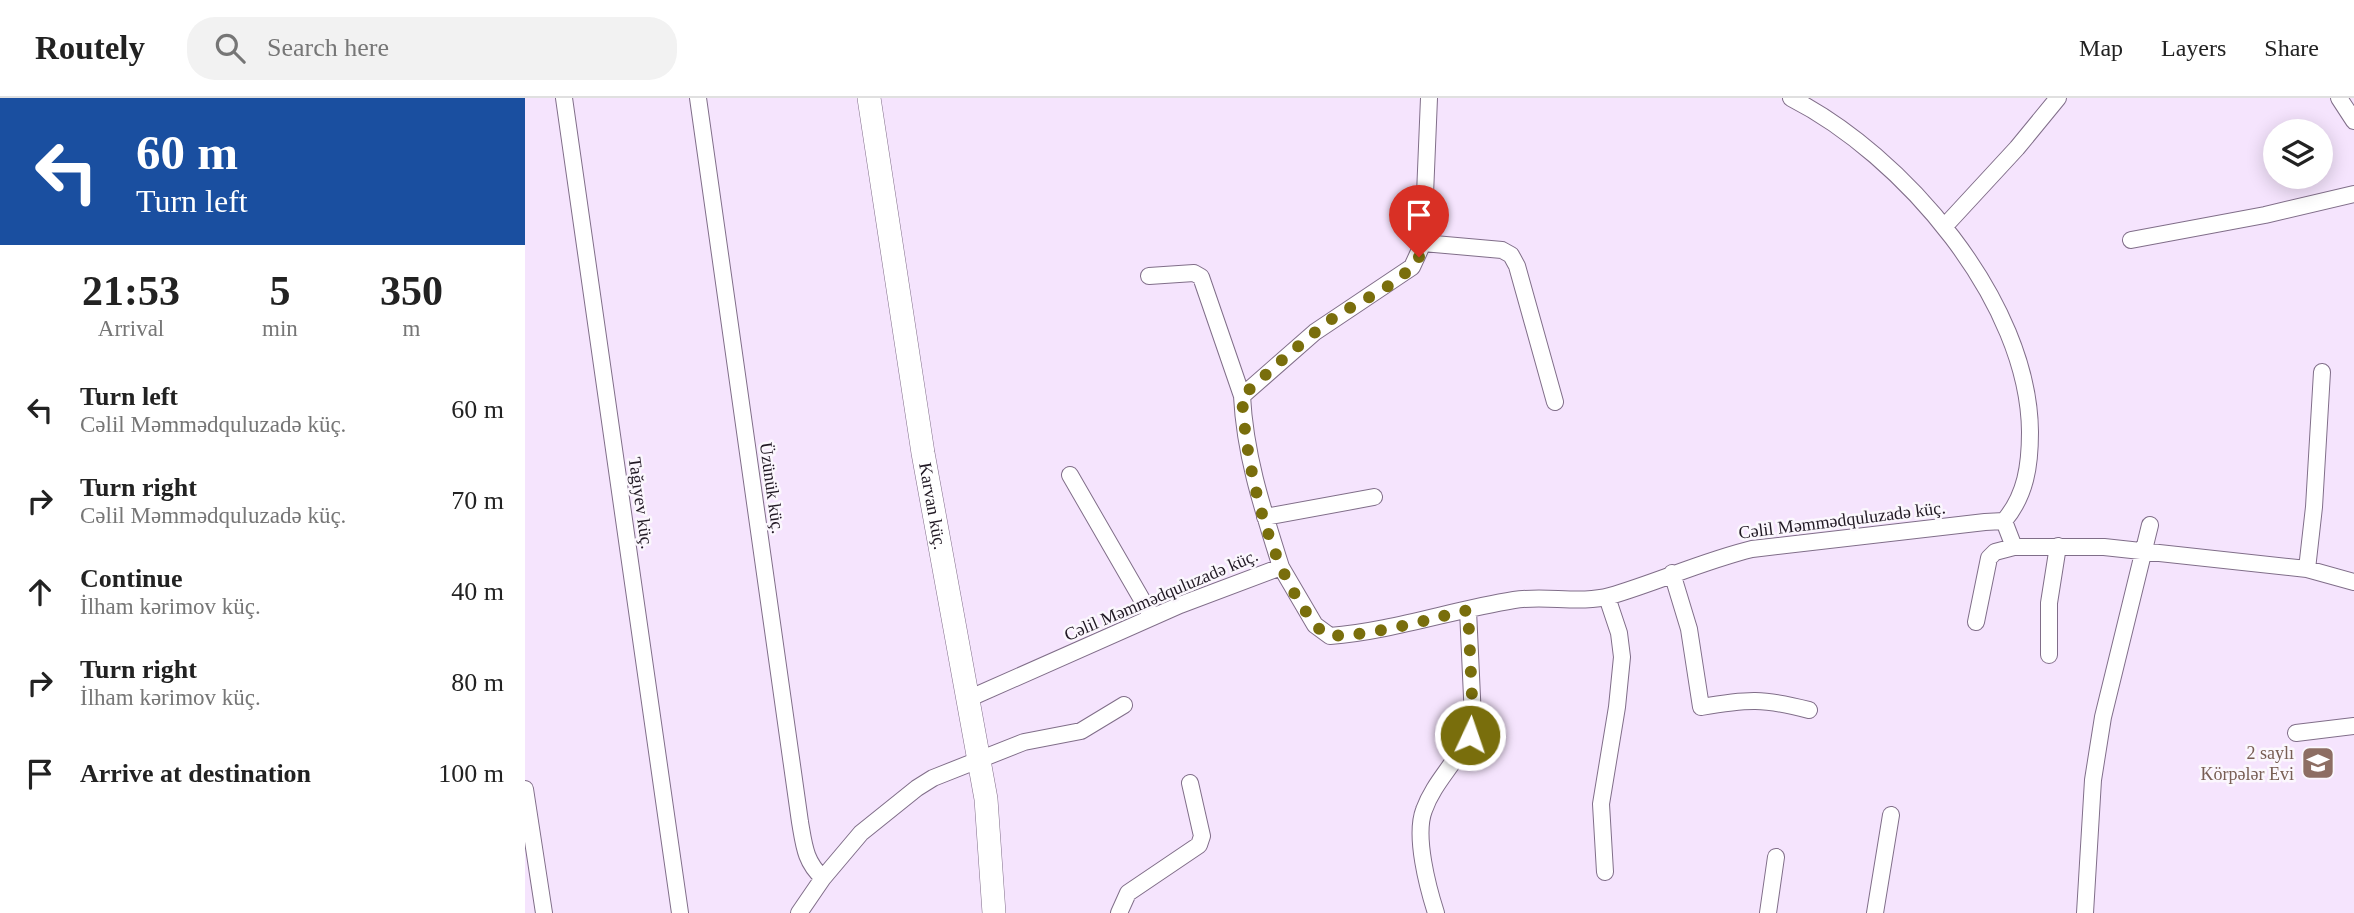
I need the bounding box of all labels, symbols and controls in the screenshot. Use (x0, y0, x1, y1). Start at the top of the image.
search box (187, 17, 677, 80)
icon: search (211, 29, 249, 67)
text: Routely (35, 30, 145, 66)
text: Search here (267, 33, 389, 62)
text: Map (2079, 35, 2123, 61)
text: Layers (2161, 35, 2226, 61)
text: Share (2264, 35, 2319, 61)
map controls (2263, 119, 2333, 189)
button: layers (2263, 119, 2333, 189)
text: 60 m (136, 125, 238, 180)
icon: left (21, 126, 112, 217)
text: Turn left (136, 183, 248, 219)
pin (1389, 185, 1449, 257)
icon: arrive (1400, 196, 1438, 234)
text: 21:53 (82, 268, 180, 314)
text: 5 (269, 268, 290, 314)
text: 350 (380, 268, 443, 314)
text: Arrival (98, 316, 164, 341)
text: min (262, 316, 298, 341)
text: m (402, 316, 420, 341)
text: Turn left (80, 382, 178, 411)
icon: left (21, 391, 59, 429)
text: 60 m (451, 395, 504, 424)
text: Cəlil Məmmədquluzadə küç. (80, 412, 346, 437)
street label: Üzünük küç. (756, 441, 788, 535)
street label: Tağıyev küç. (625, 456, 657, 550)
street label: Karvan küç. (915, 461, 950, 551)
text: Turn right (80, 473, 197, 502)
icon: right (21, 482, 59, 520)
text: 70 m (451, 486, 504, 515)
street label: Cəlil Məmmədquluzadə küç. (1737, 497, 1947, 543)
text: Cəlil Məmmədquluzadə küç. (80, 503, 346, 528)
street label: Cəlil Məmmədquluzadə küç. (1061, 545, 1261, 645)
text: Continue (80, 564, 183, 593)
icon: ahead (21, 573, 59, 611)
text: 40 m (451, 577, 504, 606)
text: İlham kərimov küç. (80, 594, 261, 619)
text: Turn right (80, 655, 197, 684)
icon: right (21, 664, 59, 702)
text: 80 m (451, 668, 504, 697)
text: İlham kərimov küç. (80, 685, 261, 710)
position arrow (1433, 698, 1507, 772)
place label: 2 saylı Körpələr Evi (2201, 743, 2294, 784)
school or university icon: 2 saylı Körpələr Evi (2299, 744, 2337, 782)
icon: arrive (21, 755, 59, 793)
text: Arrive at destination (80, 759, 311, 788)
text: 100 m (438, 759, 504, 788)

